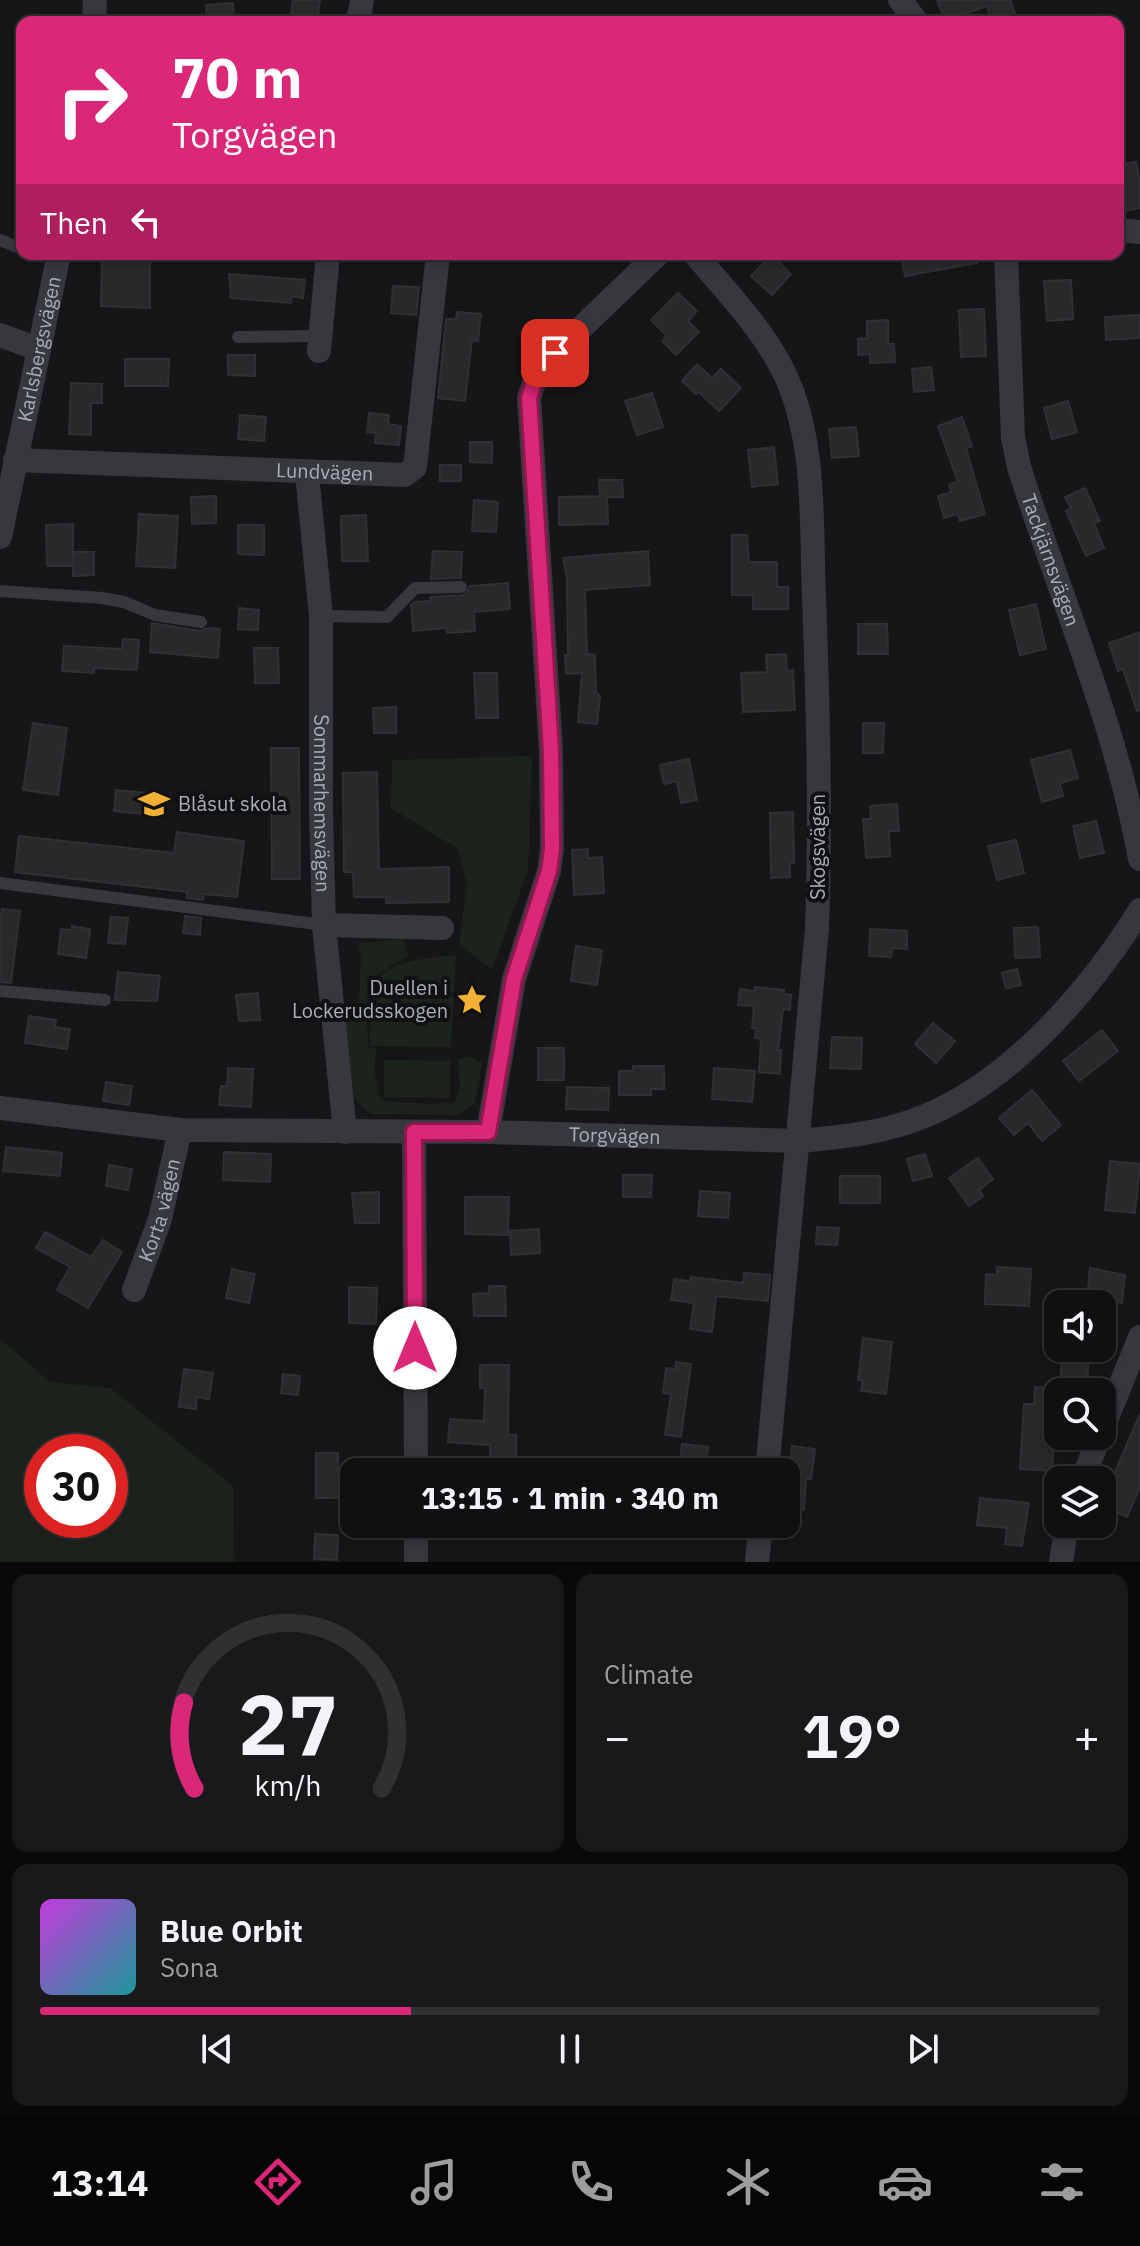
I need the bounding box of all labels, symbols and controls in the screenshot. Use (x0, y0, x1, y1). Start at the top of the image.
text: 70 m (172, 41, 302, 113)
icon: right (40, 48, 144, 152)
text: Torgvägen (172, 111, 337, 158)
icon: left (124, 200, 168, 244)
text: Then (40, 203, 108, 242)
street label: Karlsbergsvägen (10, 274, 67, 424)
pin (521, 319, 589, 387)
icon: arrive (533, 331, 577, 375)
street label: Lundvägen (276, 456, 374, 487)
street label: Tackjärnsvägen (1016, 490, 1087, 630)
street label: Sommarhemsvägen (308, 714, 337, 893)
school or university icon: Blåsut skola (137, 787, 171, 821)
place label: Blåsut skola (178, 790, 288, 817)
street label: Skogsvägen (804, 794, 831, 900)
place label: Duellen i Lockerudsskogen (292, 974, 448, 1024)
place icon: Duellen i Lockerudsskogen (455, 983, 489, 1017)
street label: Torgvägen (568, 1120, 661, 1150)
street label: Korta vägen (131, 1156, 186, 1266)
map controls (1044, 1290, 1116, 1538)
button: sound (1044, 1290, 1116, 1362)
position arrow (373, 1306, 457, 1390)
button: search (1044, 1378, 1116, 1450)
speed limit sign: 30 (24, 1434, 128, 1538)
button: layers (1044, 1466, 1116, 1538)
text: 13:15 · 1 min · 340 m (421, 1478, 719, 1517)
text: Climate (604, 1657, 694, 1691)
text: 27 (238, 1670, 338, 1778)
text: 19° (802, 1696, 902, 1775)
text: − (604, 1708, 630, 1765)
text: + (1074, 1708, 1100, 1765)
text: km/h (254, 1767, 322, 1804)
text: Blue Orbit (160, 1911, 303, 1950)
text: Sona (160, 1950, 218, 1984)
icon: previous (195, 2027, 239, 2071)
icon: pause (548, 2027, 592, 2071)
icon: next (901, 2027, 945, 2071)
icon: directions (250, 2154, 306, 2210)
icon: music (406, 2154, 462, 2210)
icon: phone (563, 2154, 619, 2210)
icon: climate (720, 2154, 776, 2210)
icon: car (877, 2154, 933, 2210)
icon: filters (1034, 2154, 1090, 2210)
text: 13:14 (50, 2159, 149, 2206)

